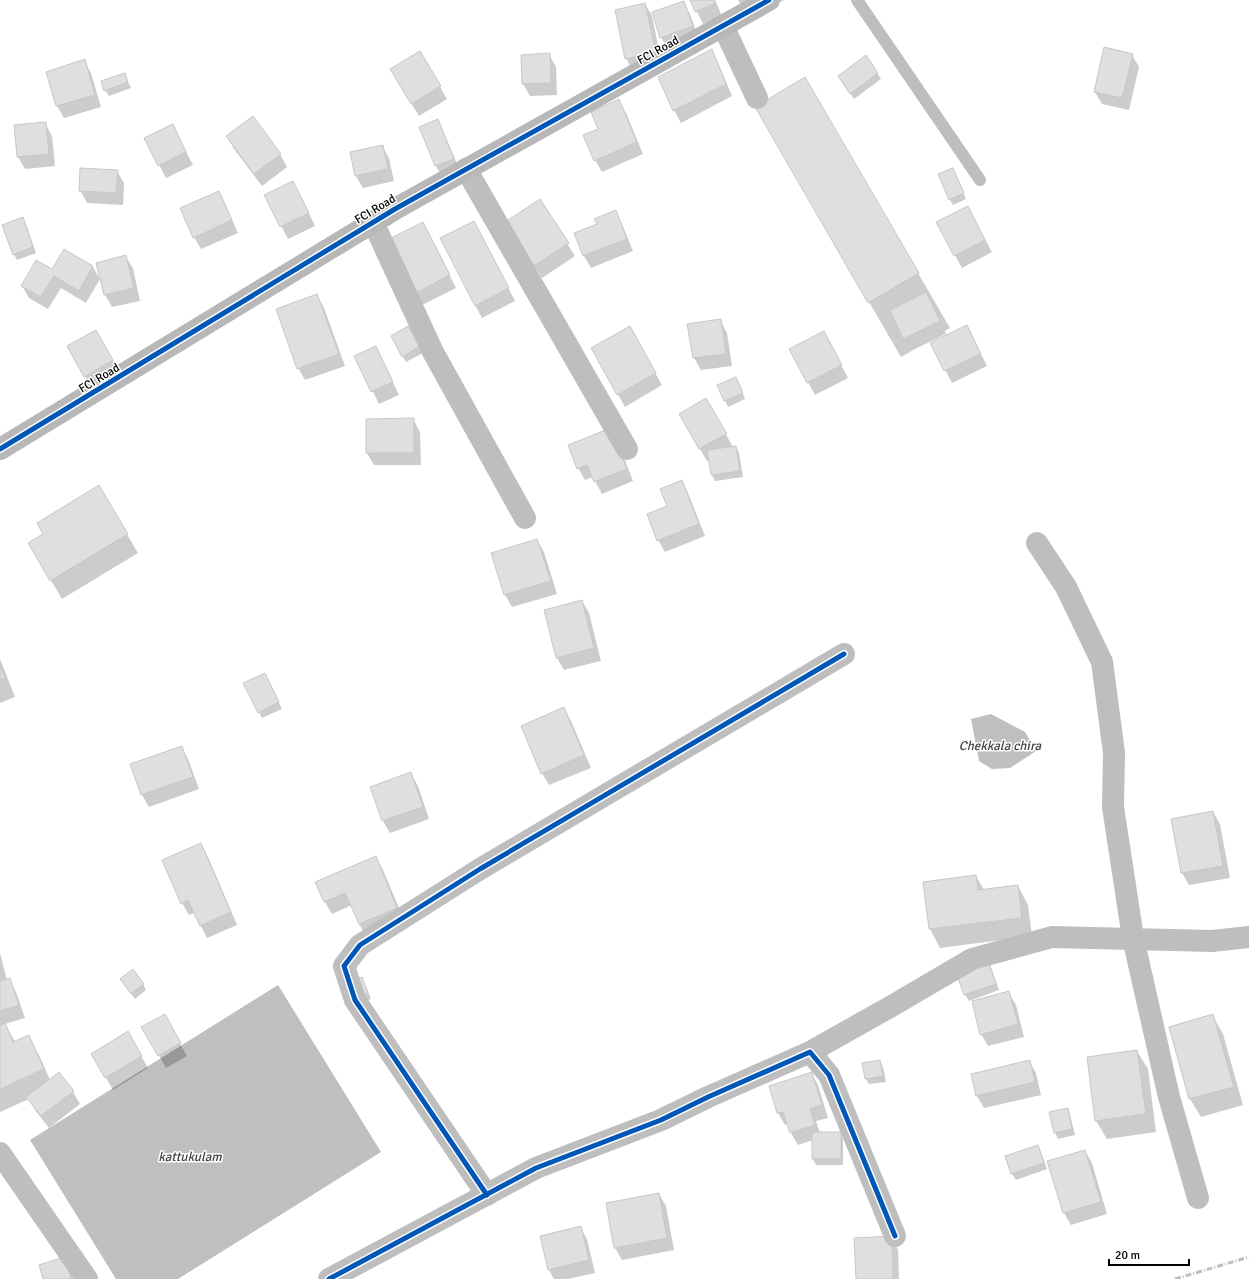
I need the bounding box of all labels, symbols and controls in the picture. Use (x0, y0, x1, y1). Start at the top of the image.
street label: FCI Road (635, 33, 682, 68)
street label: FCI Road (352, 191, 399, 228)
street label: FCI Road (76, 360, 123, 397)
water label: Chekkala chira (959, 738, 1042, 754)
water label: kattukulam (158, 1149, 222, 1165)
scale bar (1109, 1241, 1189, 1267)
text: 20 m (1115, 1248, 1140, 1263)

